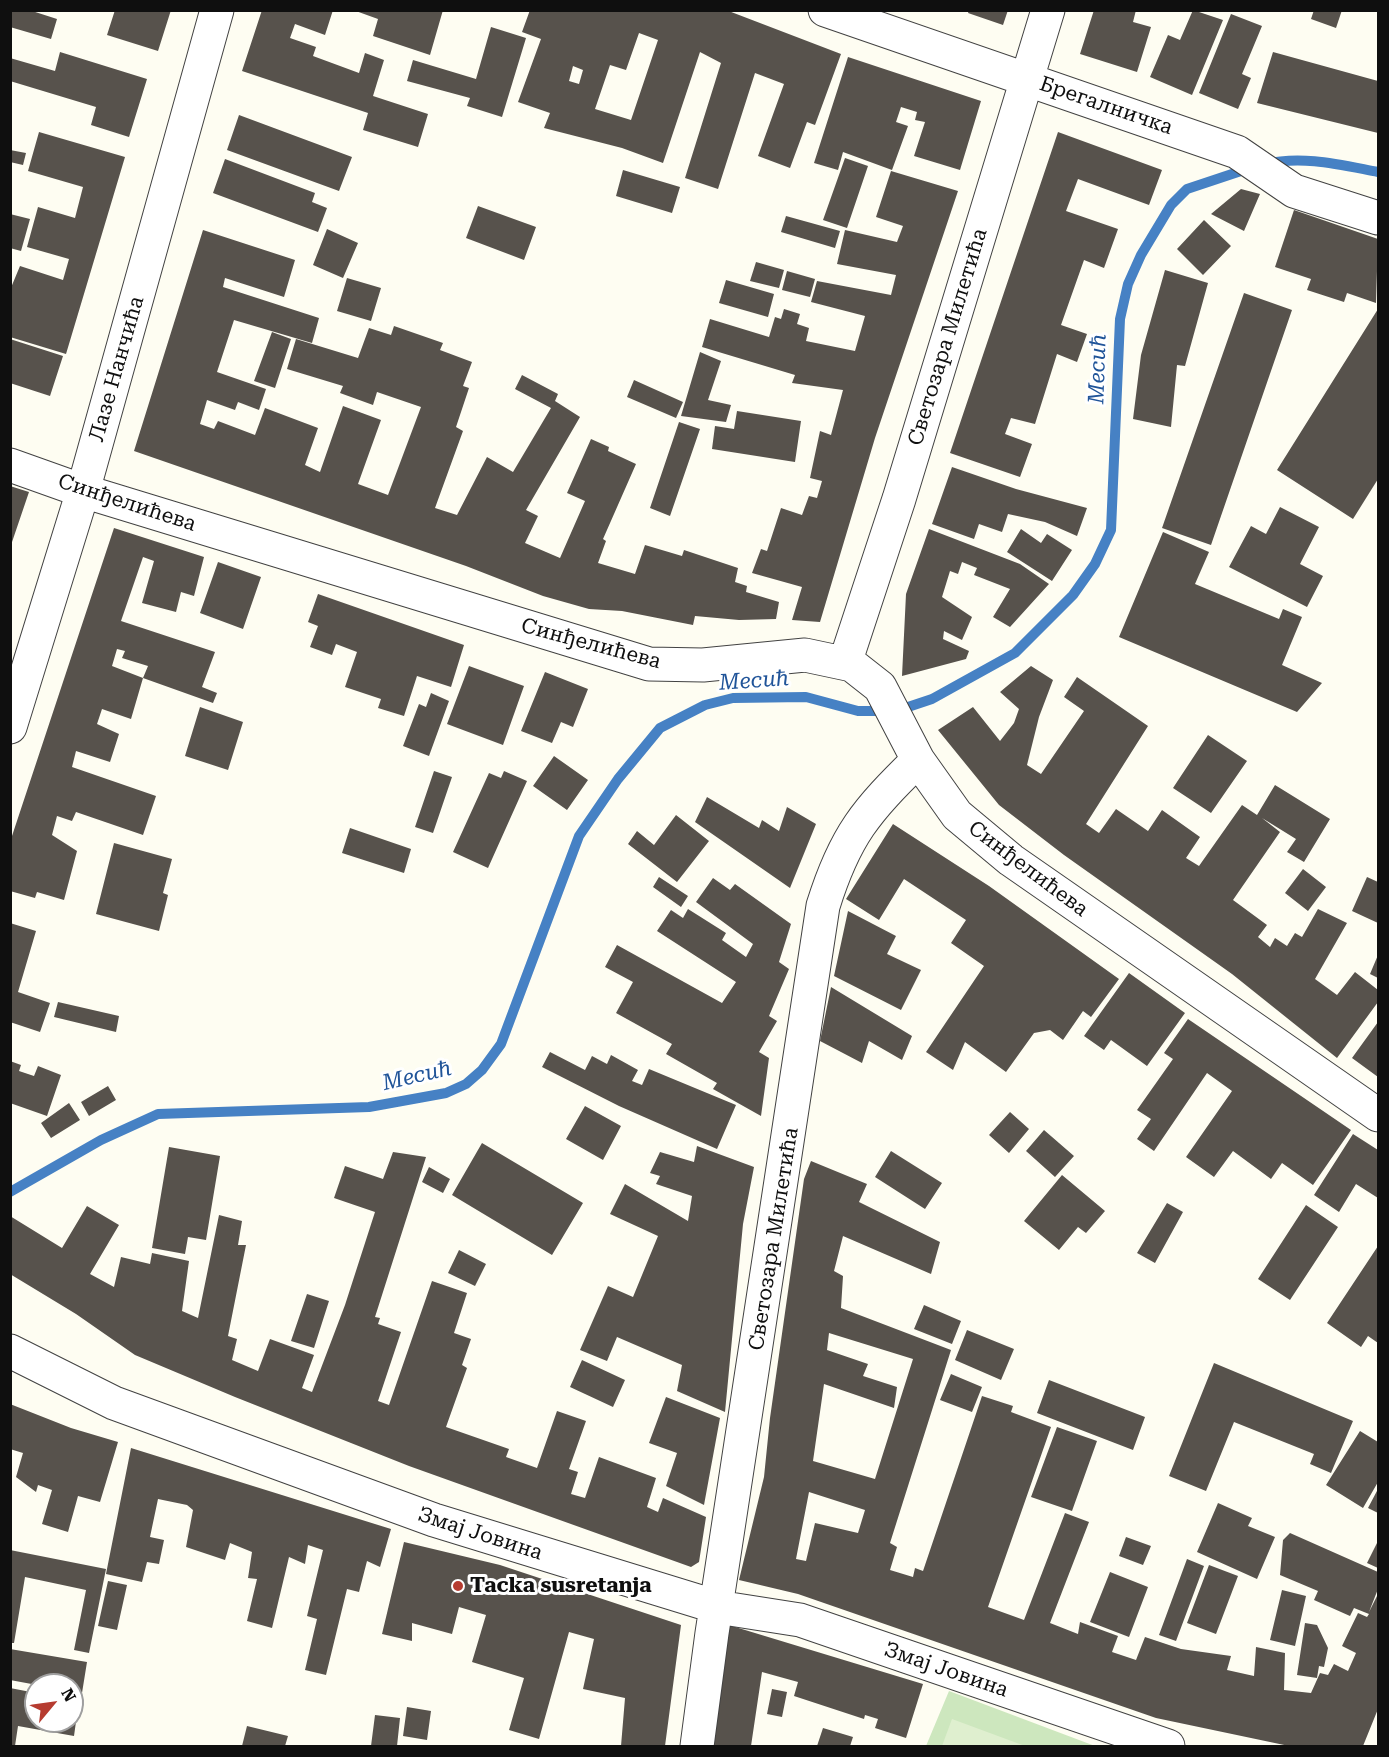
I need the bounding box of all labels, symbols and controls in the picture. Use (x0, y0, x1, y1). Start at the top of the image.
street label: Брегалничка (1036, 71, 1176, 141)
street label: Светозара Милетића (903, 225, 993, 449)
street label: Лазе Нанчића (84, 293, 150, 445)
water label: Месић (1084, 334, 1112, 404)
street label: Синђелићева (55, 469, 199, 537)
street label: Синђелићева (518, 613, 664, 675)
water label: Месић (718, 665, 790, 697)
street label: Синђелићева (963, 816, 1093, 922)
water label: Месић (380, 1055, 454, 1097)
street label: Светозара Милетића (744, 1126, 804, 1352)
street label: Змај Јовина (414, 1502, 546, 1566)
place label: Tacka susretanja (470, 1573, 652, 1599)
marker: Tacka susretanja (451, 1579, 465, 1593)
street label: Змај Јовина (881, 1637, 1011, 1703)
north arrow (24, 1673, 84, 1733)
text: N (57, 1685, 80, 1705)

